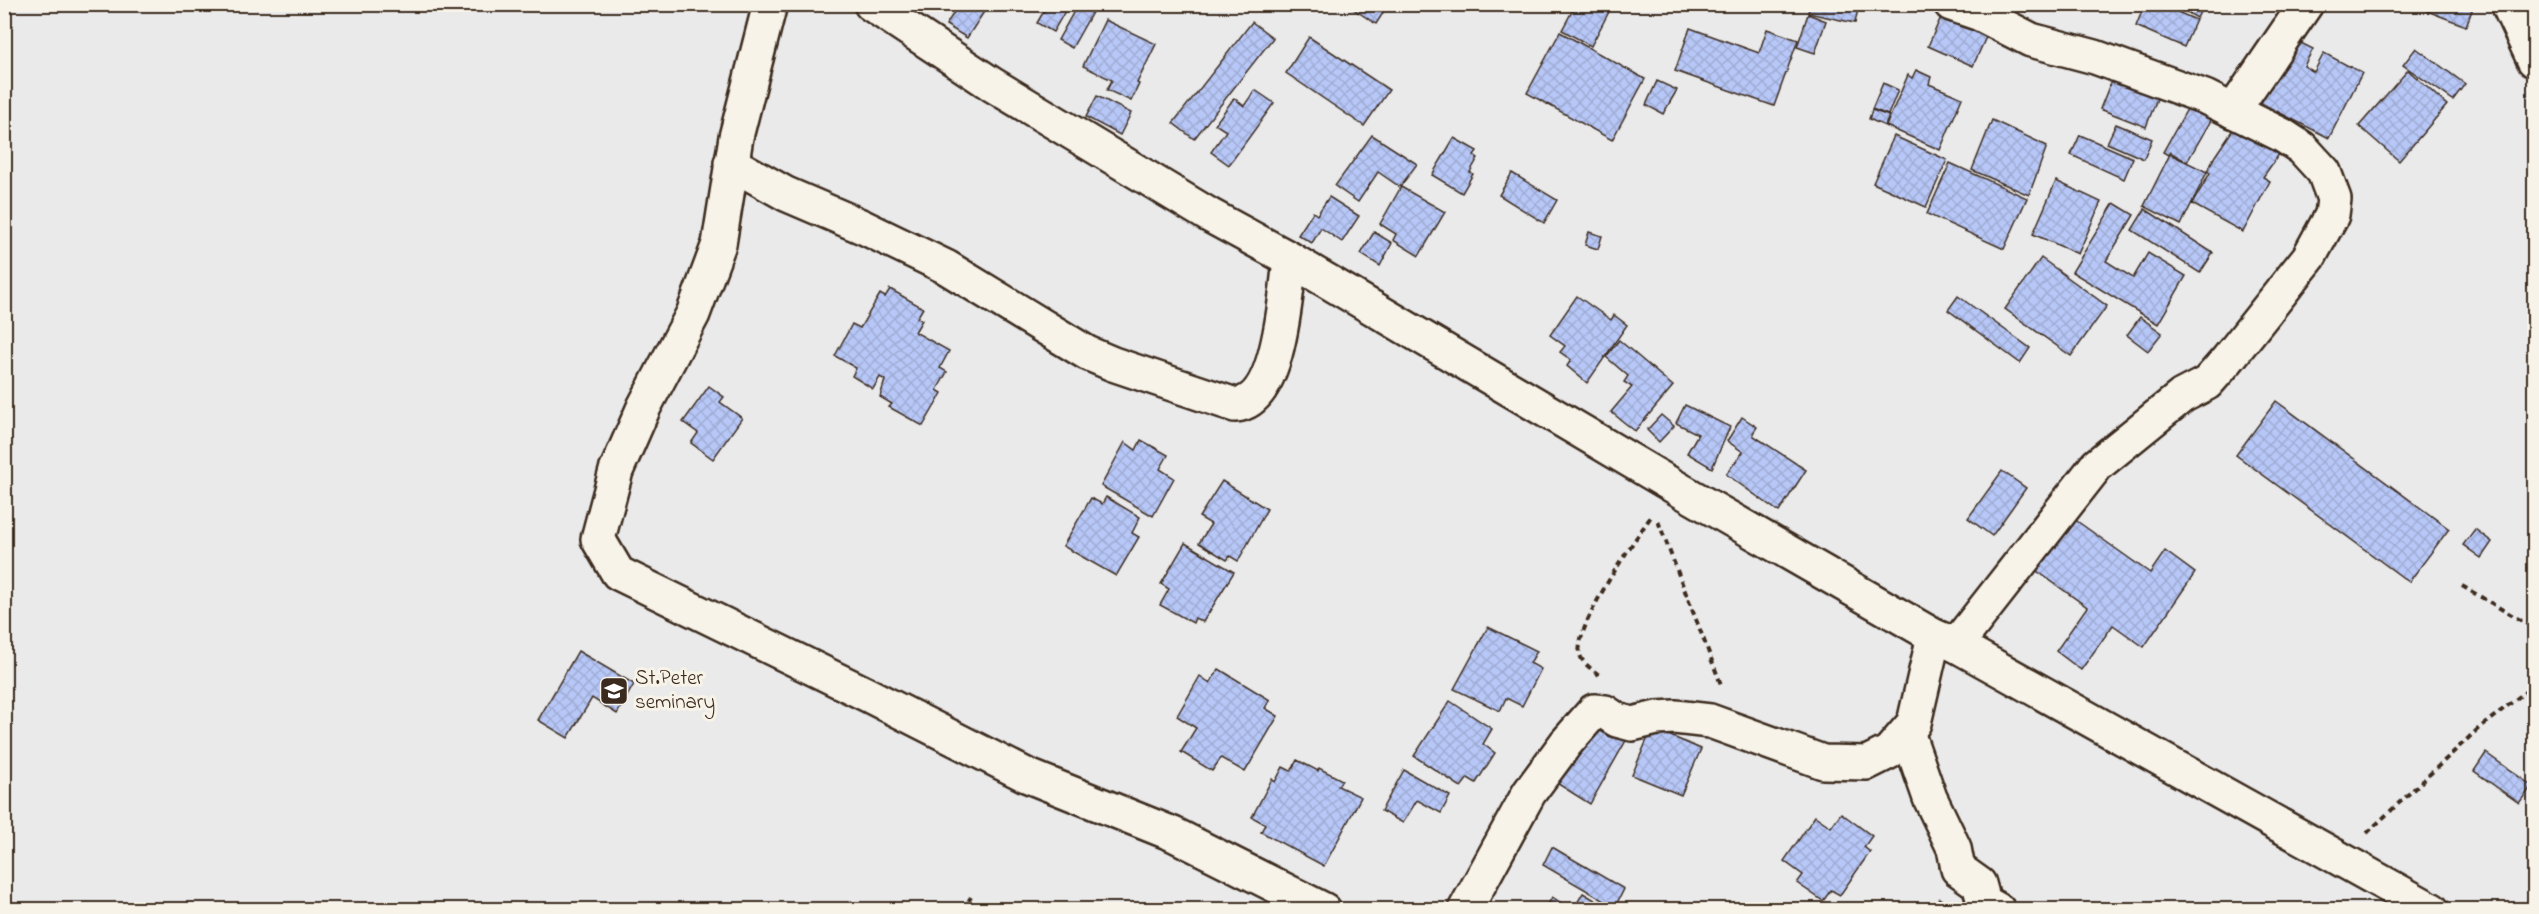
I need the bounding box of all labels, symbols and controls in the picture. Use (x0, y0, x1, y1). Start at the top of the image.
place label: St.Peter seminary (635, 664, 715, 720)
school or university icon: St.Peter seminary (598, 675, 630, 707)

